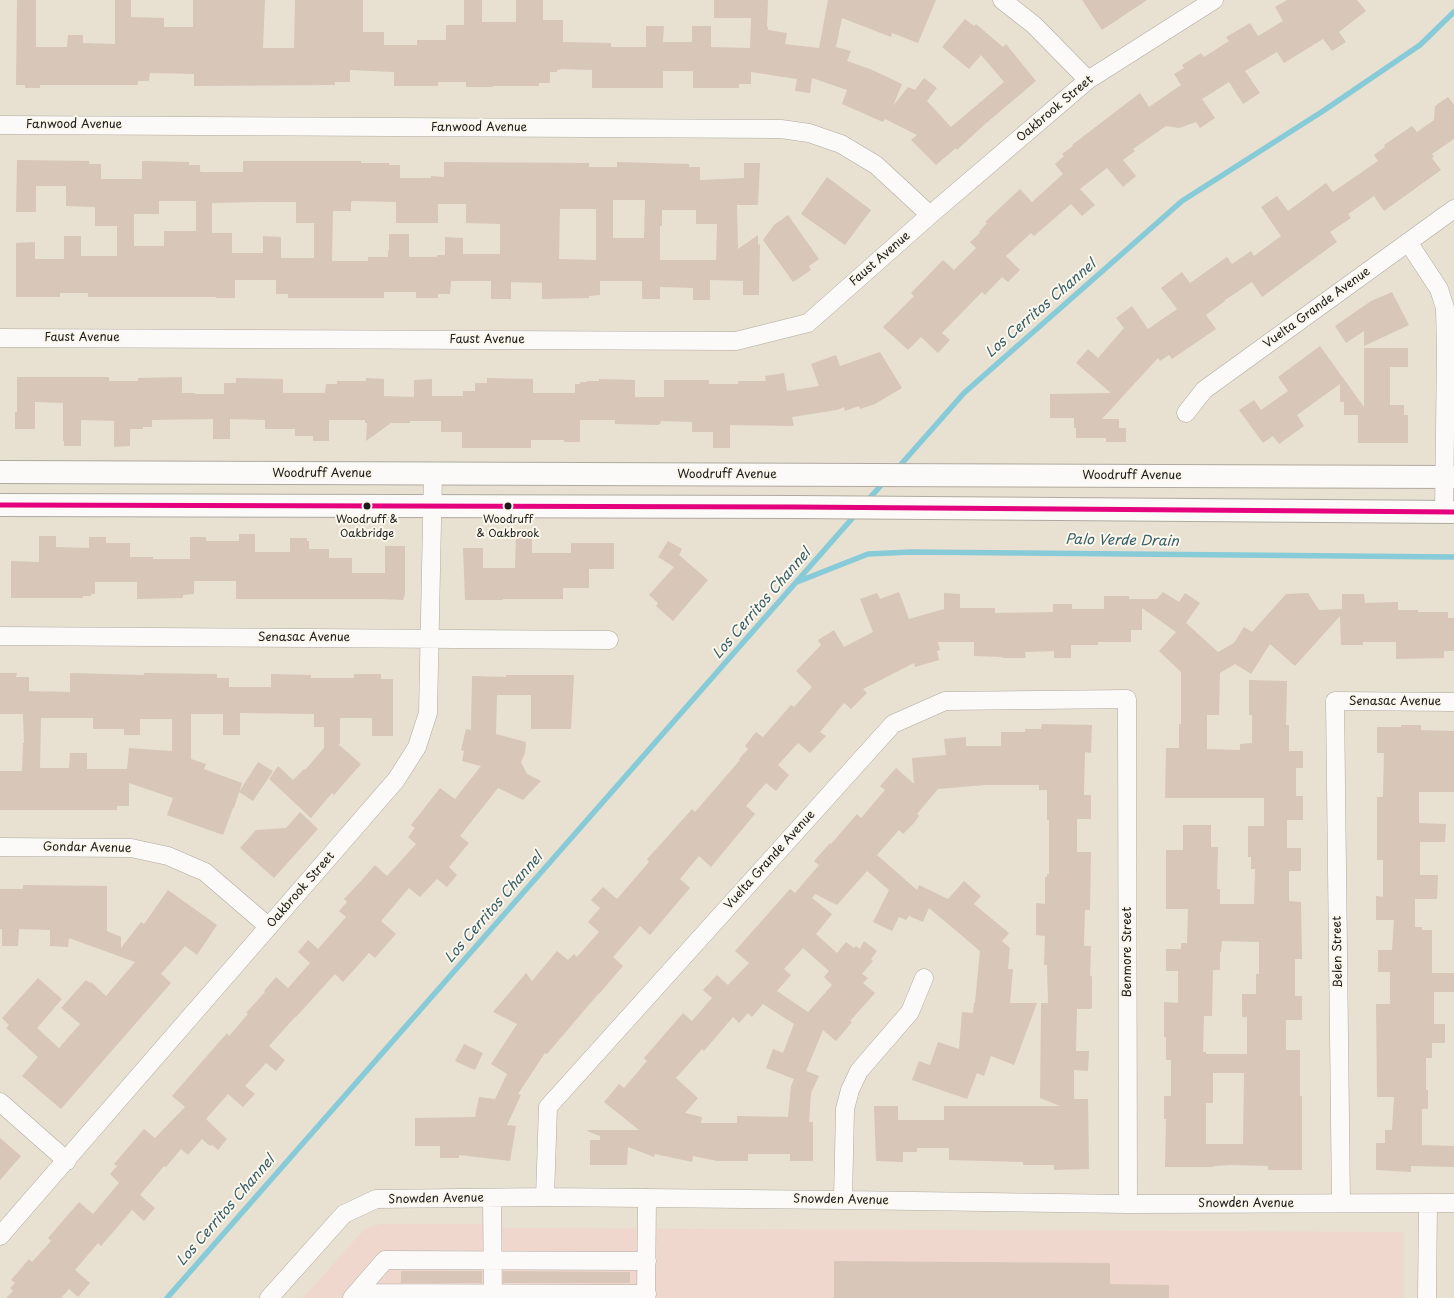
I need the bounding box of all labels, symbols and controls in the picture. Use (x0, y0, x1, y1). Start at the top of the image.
street label: Oakbrook Street (1014, 73, 1096, 145)
street label: Fanwood Avenue (26, 118, 122, 132)
street label: Fanwood Avenue (431, 121, 527, 135)
street label: Faust Avenue (847, 229, 913, 289)
water label: Los Cerritos Channel (982, 257, 1100, 361)
street label: Vuelta Grande Avenue (1261, 264, 1373, 352)
street label: Faust Avenue (44, 331, 120, 345)
street label: Faust Avenue (449, 333, 525, 347)
street label: Woodruff Avenue (272, 467, 372, 481)
street label: Woodruff Avenue (677, 468, 777, 482)
street label: Woodruff Avenue (1082, 469, 1182, 483)
marker: Woodruff & Oakbridge (362, 501, 372, 511)
marker: Woodruff & Oakbrook (503, 501, 513, 511)
place label: Woodruff & Oakbridge (336, 513, 398, 539)
place label: Woodruff & Oakbrook (476, 513, 540, 539)
water label: Palo Verde Drain (1065, 532, 1179, 550)
water label: Los Cerritos Channel (710, 545, 814, 663)
street label: Senasac Avenue (258, 631, 350, 645)
street label: Senasac Avenue (1349, 695, 1441, 709)
street label: Vuelta Grande Avenue (722, 807, 818, 913)
street label: Gondar Avenue (43, 840, 131, 856)
street label: Oakbrook Street (264, 849, 338, 931)
water label: Los Cerritos Channel (442, 849, 546, 967)
street label: Benmore Street (1121, 907, 1135, 997)
street label: Belen Street (1330, 916, 1346, 988)
water label: Los Cerritos Channel (174, 1152, 278, 1270)
street label: Snowden Avenue (388, 1191, 484, 1207)
street label: Snowden Avenue (793, 1192, 889, 1208)
street label: Snowden Avenue (1198, 1197, 1294, 1211)

